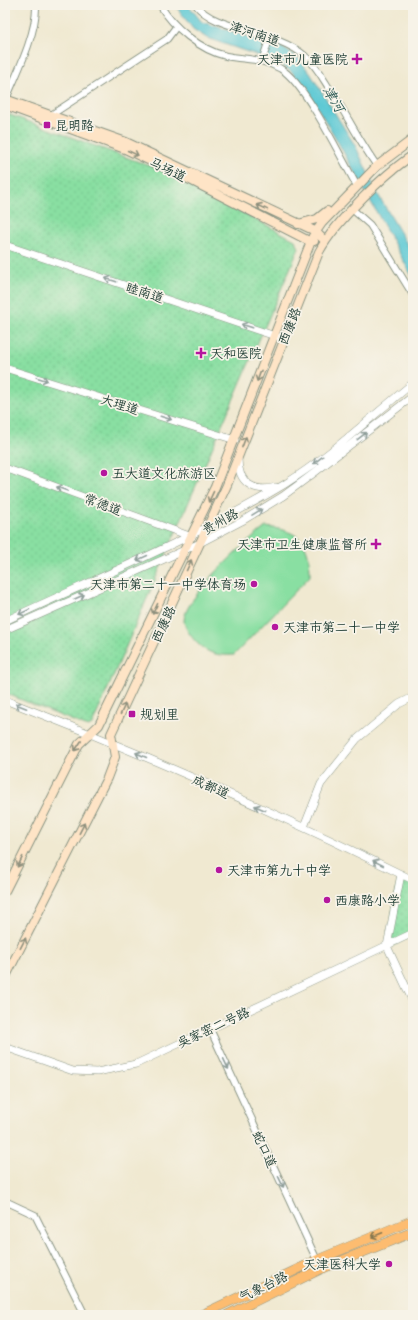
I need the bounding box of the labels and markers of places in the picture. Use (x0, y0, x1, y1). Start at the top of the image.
place label: 天津市儿童医院 (257, 52, 348, 67)
marker: 天津市儿童医院 (351, 53, 363, 65)
place label: 昆明路 (55, 118, 94, 133)
marker: 昆明路 (42, 120, 52, 130)
place label: 天和医院 (210, 346, 262, 361)
marker: 天和医院 (195, 347, 207, 359)
place label: 五大道文化旅游区 (112, 466, 216, 481)
marker: 五大道文化旅游区 (99, 468, 109, 478)
place label: 天津市卫生健康监督所 (237, 537, 367, 552)
marker: 天津市卫生健康监督所 (370, 538, 382, 550)
place label: 天津市第二十一中学体育场 (90, 577, 246, 592)
marker: 天津市第二十一中学体育场 (249, 579, 259, 589)
place label: 天津市第二十一中学 (283, 620, 400, 635)
marker: 天津市第二十一中学 (270, 622, 280, 632)
place label: 规划里 (140, 707, 179, 722)
marker: 规划里 (127, 709, 137, 719)
place label: 天津市第九十中学 (227, 863, 331, 878)
marker: 天津市第九十中学 (214, 865, 224, 875)
place label: 西康路小学 (335, 893, 400, 908)
marker: 西康路小学 (322, 895, 332, 905)
place label: 天津医科大学 (303, 1257, 381, 1272)
marker: 天津医科大学 (384, 1259, 394, 1269)

